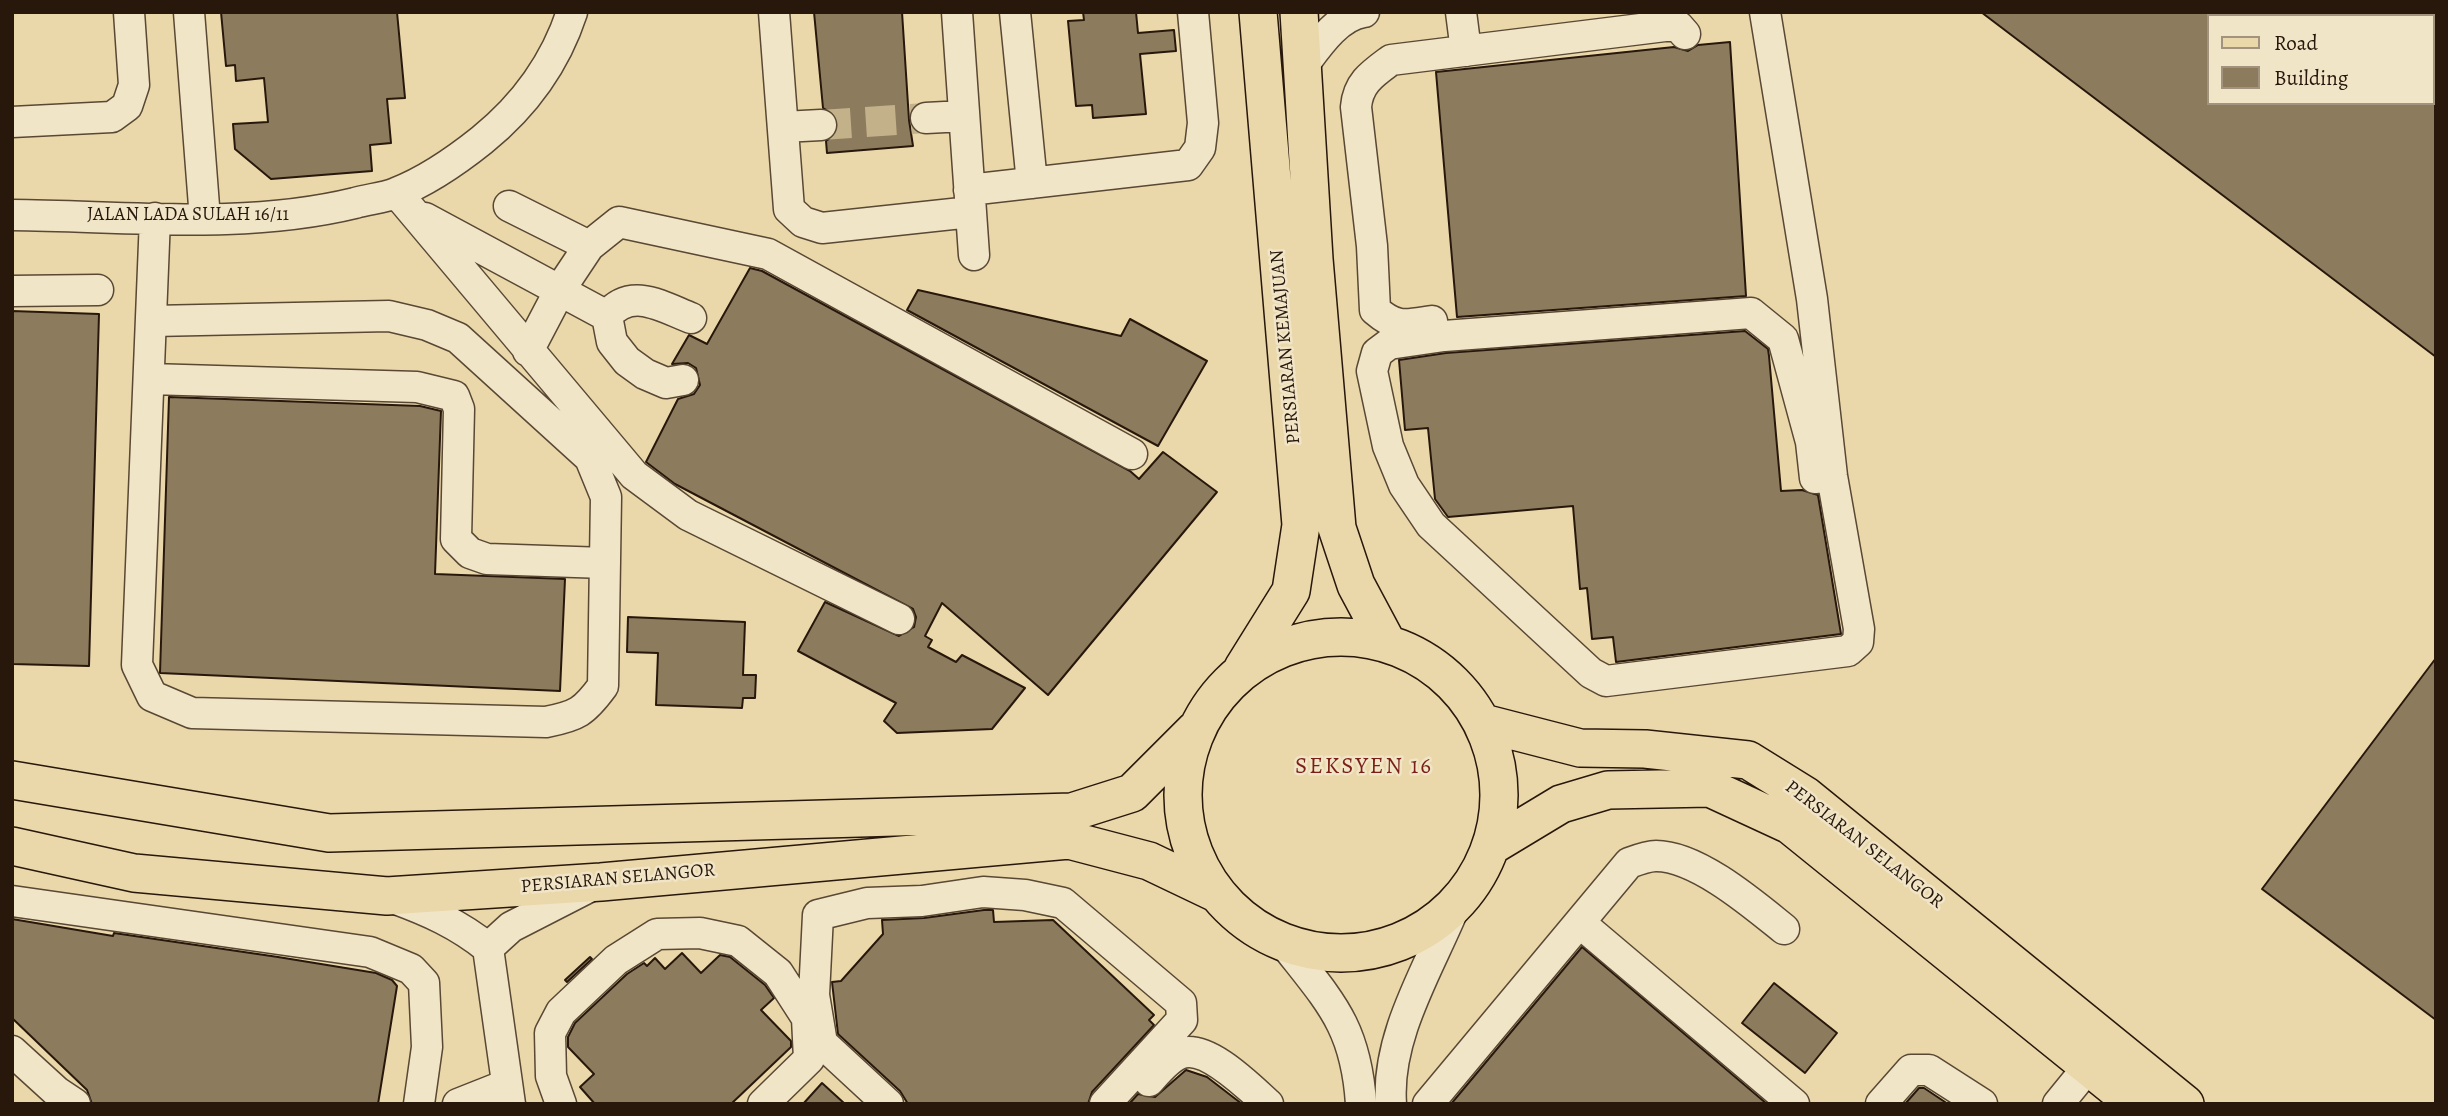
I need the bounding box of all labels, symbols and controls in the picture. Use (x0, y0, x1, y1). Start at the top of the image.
legend (2206, 14, 2434, 105)
text: Road (2274, 29, 2318, 57)
text: Building (2274, 64, 2348, 92)
street label: JALAN LADA SULAH 16/11 (87, 204, 289, 226)
street label: PERSIARAN KEMAJUAN (1266, 249, 1306, 445)
district label: SEKSYEN 16 (1296, 753, 1432, 781)
street label: PERSIARAN SELANGOR (1780, 776, 1948, 914)
street label: PERSIARAN SELANGOR (520, 859, 716, 899)

